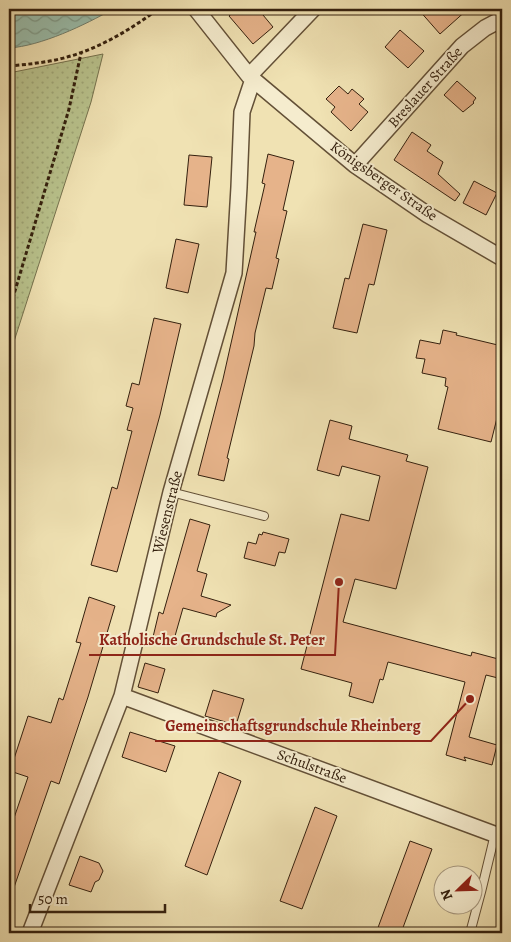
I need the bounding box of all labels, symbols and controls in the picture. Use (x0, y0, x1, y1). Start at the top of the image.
street label: Breslauer Straße (383, 42, 467, 132)
street label: Königsberger Straße (326, 137, 442, 226)
street label: Wiesenstraße (147, 468, 187, 556)
callout: Katholische Grundschule St. Peter (89, 624, 335, 655)
text: Katholische Grundschule St. Peter (99, 629, 325, 651)
callout: Gemeinschaftsgrundschule Rheinberg (155, 710, 431, 741)
text: Gemeinschaftsgrundschule Rheinberg (165, 715, 422, 737)
street label: Schulstraße (274, 744, 350, 788)
north arrow (434, 864, 484, 914)
scale bar (30, 882, 165, 914)
text: N (436, 886, 457, 903)
text: 50 m (38, 889, 68, 909)

